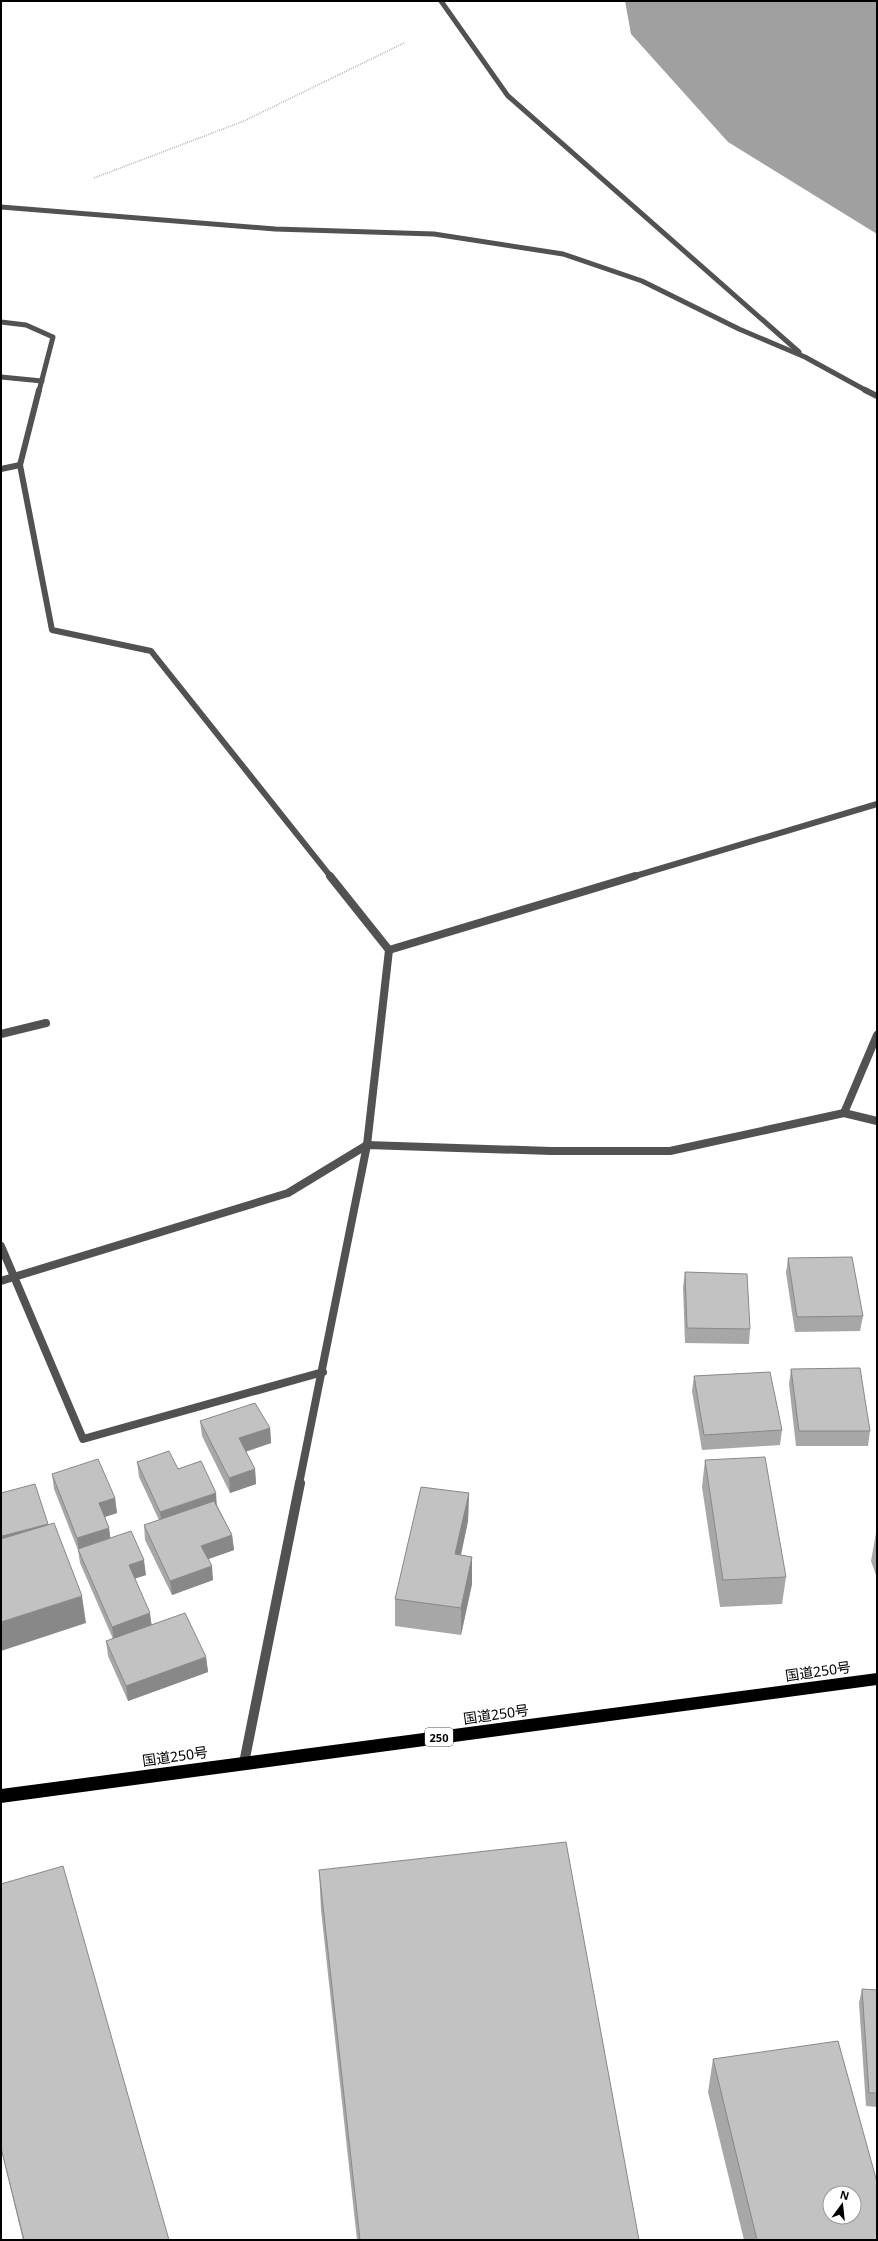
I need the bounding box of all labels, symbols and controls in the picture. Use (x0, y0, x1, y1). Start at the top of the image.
street label: 国道250号 (784, 1657, 852, 1685)
street label: 国道250号 (462, 1700, 530, 1728)
road number: 250 (425, 1728, 453, 1746)
street label: 国道250号 (141, 1742, 209, 1770)
north arrow (822, 2185, 862, 2225)
text: N (838, 2186, 851, 2203)

